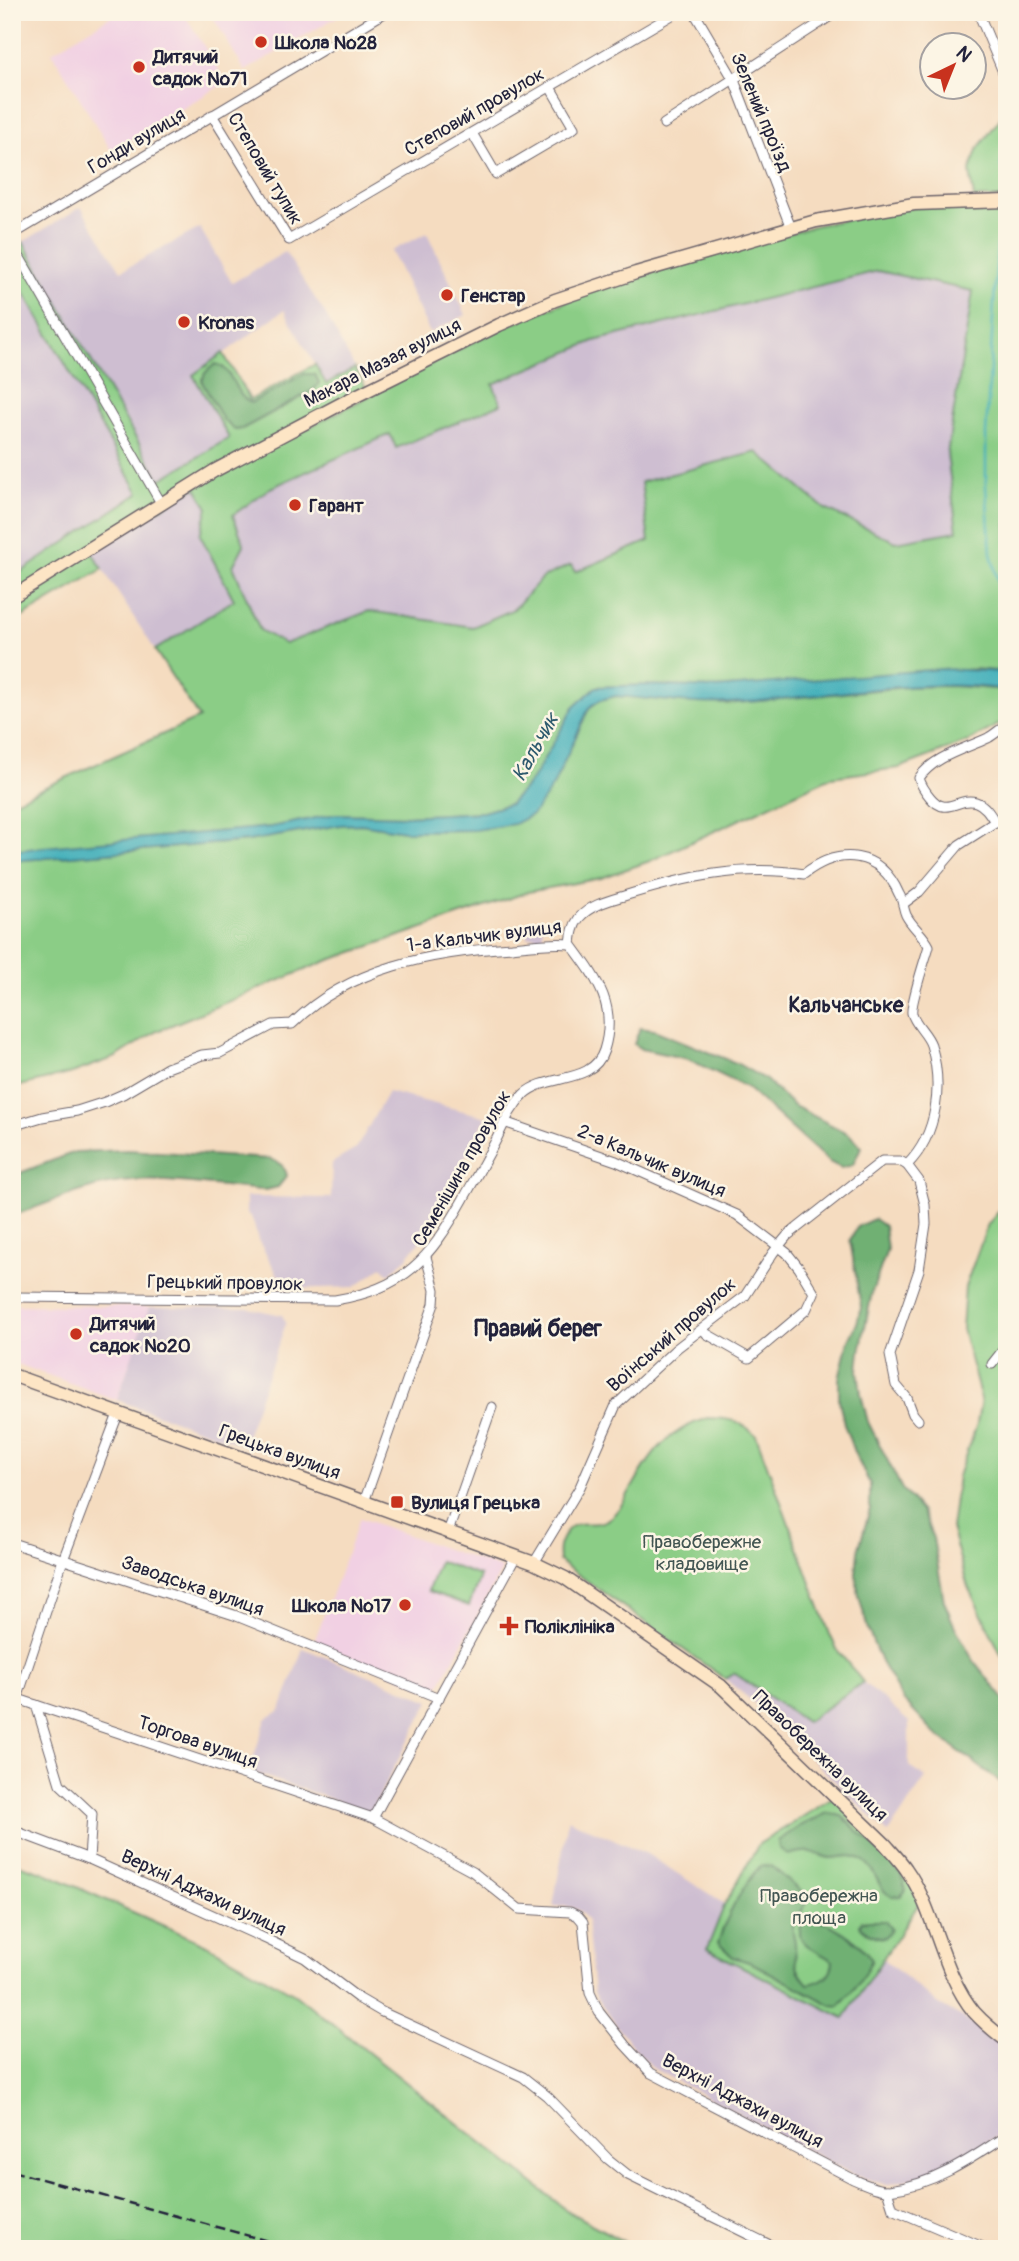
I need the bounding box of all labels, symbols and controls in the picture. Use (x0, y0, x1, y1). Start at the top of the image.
place label: Школа №28 (274, 31, 377, 55)
north arrow (918, 32, 988, 102)
marker: Школа №28 (253, 34, 269, 50)
text: N (951, 41, 977, 68)
place label: Дитячий садок №71 (152, 45, 248, 91)
street label: Зелений проїзд (725, 49, 797, 176)
marker: Дитячий садок №71 (131, 59, 147, 75)
street label: Степовий провулок (400, 62, 549, 162)
street label: Гонди вулиця (83, 102, 190, 179)
street label: Степовий тупик (222, 108, 308, 229)
place label: Генстар (461, 284, 526, 308)
marker: Генстар (439, 287, 455, 303)
place label: Kronas (198, 311, 254, 335)
street label: Макара Мазая вулиця (300, 313, 465, 413)
marker: Kronas (176, 314, 192, 330)
place label: Гарант (309, 494, 364, 518)
marker: Гарант (287, 497, 303, 513)
water label: Кальчик (506, 707, 566, 786)
street label: 1-а Кальчик вулиця (405, 915, 563, 957)
district label: Кальчанське (789, 992, 904, 1019)
street label: Семенішина провулок (407, 1086, 516, 1251)
street label: 2-а Кальчик вулиця (574, 1119, 729, 1203)
street label: Грецький провулок (147, 1270, 303, 1296)
street label: Воїнський провулок (602, 1272, 741, 1397)
place label: Дитячий садок №20 (89, 1312, 191, 1358)
district label: Правий берег (474, 1314, 603, 1343)
marker: Дитячий садок №20 (68, 1326, 84, 1342)
street label: Грецька вулиця (216, 1419, 344, 1485)
place label: Вулиця Грецька (411, 1491, 540, 1515)
marker: Вулиця Грецька (389, 1494, 405, 1510)
park label: Правобережне кладовище (643, 1530, 762, 1576)
street label: Заводська вулиця (118, 1550, 267, 1622)
place label: Школа №17 (291, 1594, 392, 1618)
marker: Школа №17 (397, 1597, 413, 1613)
place label: Поліклініка (525, 1615, 615, 1639)
marker: Поліклініка (499, 1616, 519, 1636)
street label: Правобережна вулиця (748, 1685, 893, 1826)
street label: Торгова вулиця (134, 1710, 261, 1774)
street label: Верхні Аджахи вулиця (117, 1844, 290, 1942)
park label: Правобережна площа (760, 1884, 878, 1930)
street label: Верхні Аджахи вулиця (658, 2048, 827, 2154)

